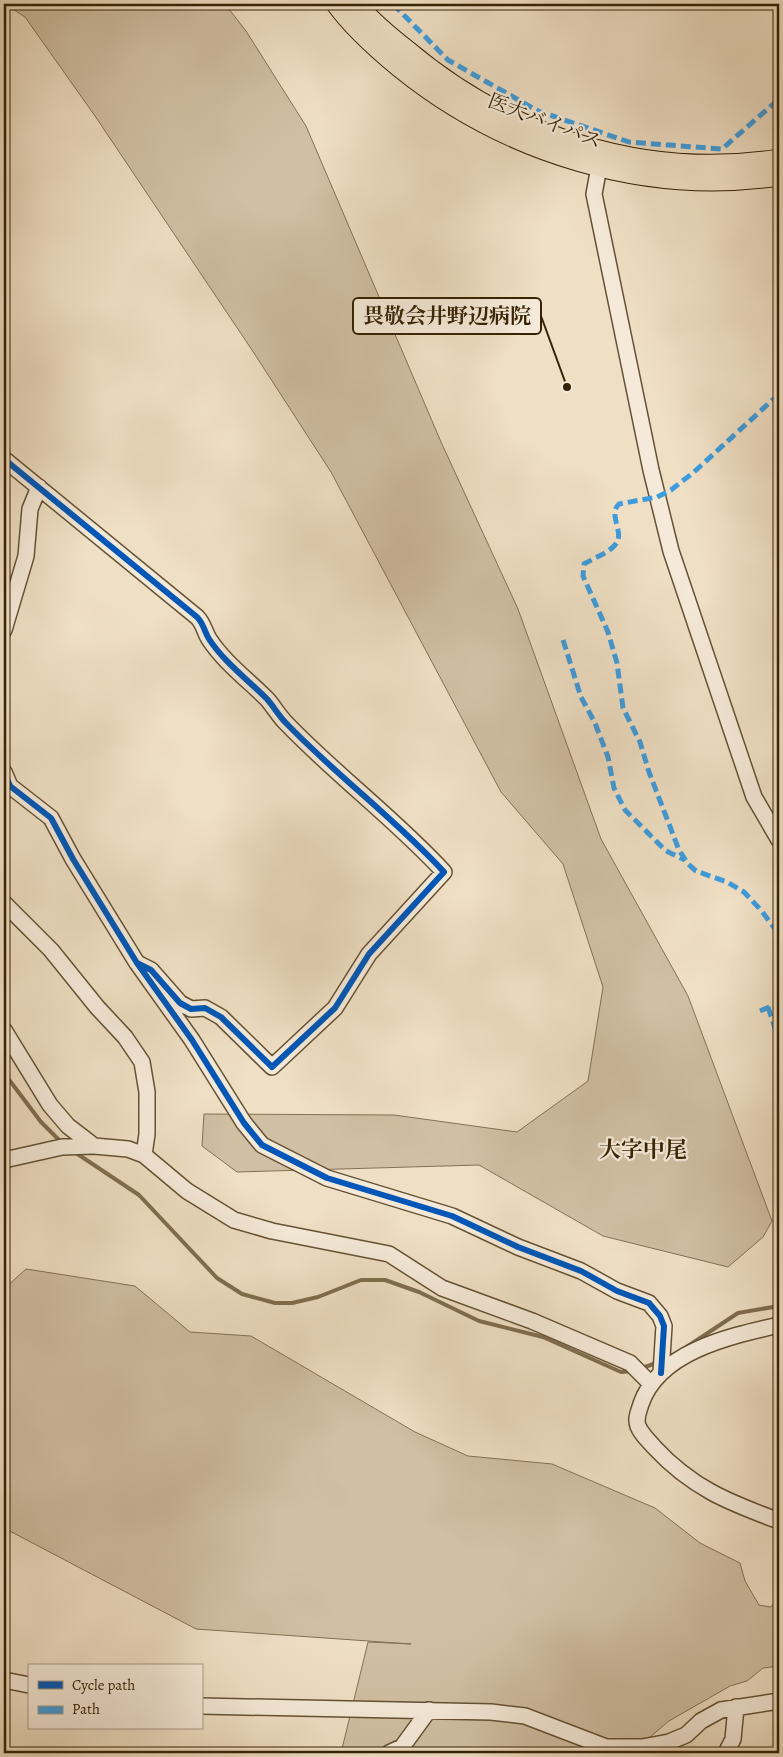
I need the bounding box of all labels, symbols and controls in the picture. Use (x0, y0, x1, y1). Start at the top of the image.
street label: 医大バイパス (484, 87, 606, 155)
callout: 畏敬会井野辺病院 (353, 298, 541, 334)
text: 畏敬会井野辺病院 (363, 302, 531, 330)
district label: 大字中尾 (599, 1135, 687, 1165)
legend (28, 1664, 202, 1730)
text: Cycle path (72, 1675, 135, 1695)
text: Path (72, 1699, 100, 1719)

